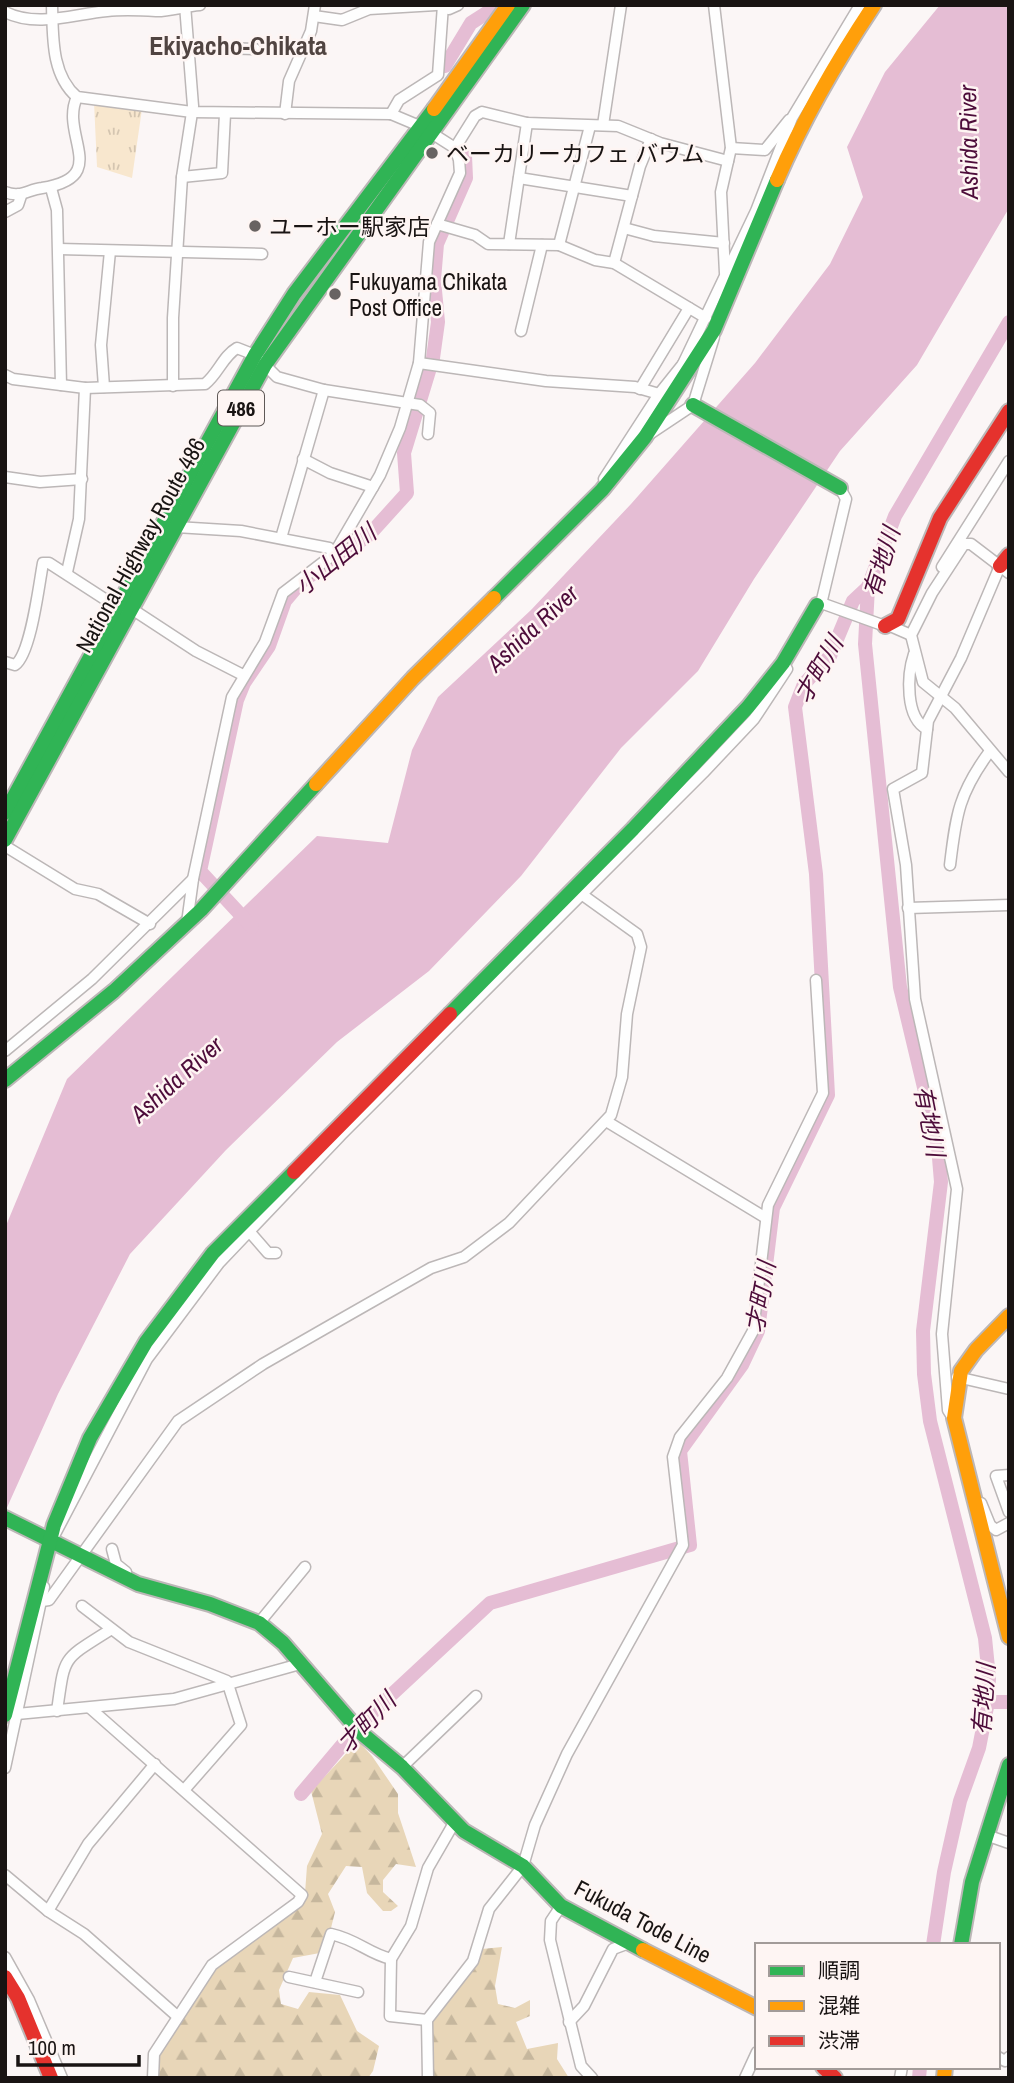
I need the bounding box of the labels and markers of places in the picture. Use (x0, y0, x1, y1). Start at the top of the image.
place label: ベーカリーカフェ バウム (446, 138, 704, 169)
marker: ベーカリーカフェ バウム (424, 145, 440, 161)
place label: ユーホー駅家店 (269, 211, 430, 242)
marker: ユーホー駅家店 (247, 218, 263, 234)
place label: Fukuyama Chikata Post Office (349, 266, 508, 323)
marker: Fukuyama Chikata Post Office (327, 286, 343, 302)

